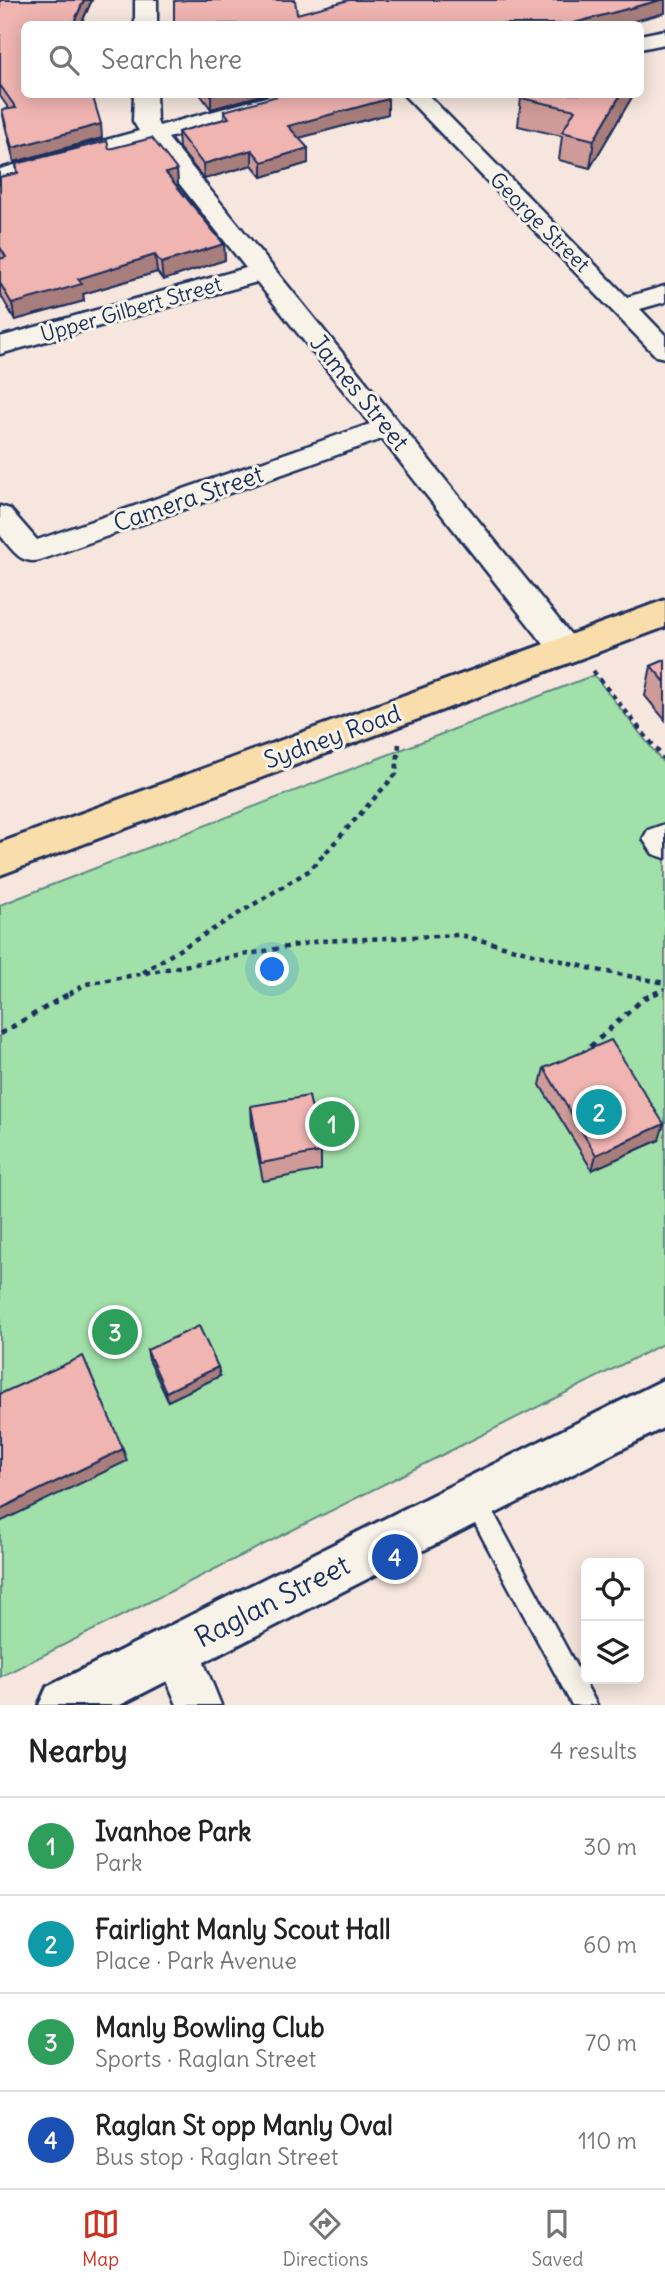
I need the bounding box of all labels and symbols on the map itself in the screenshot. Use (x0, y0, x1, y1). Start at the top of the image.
street label: George Street (484, 166, 596, 278)
street label: Upper Gilbert Street (37, 270, 225, 348)
street label: James Street (304, 328, 416, 456)
street label: Camera Street (109, 458, 267, 538)
street label: Sydney Road (259, 697, 405, 775)
your location (255, 952, 289, 986)
pin: 2 (576, 1086, 622, 1138)
pin: 1 (309, 1098, 355, 1150)
pin: 3 (92, 1306, 138, 1358)
pin: 4 (372, 1531, 418, 1583)
street label: Raglan Street (189, 1547, 355, 1655)

